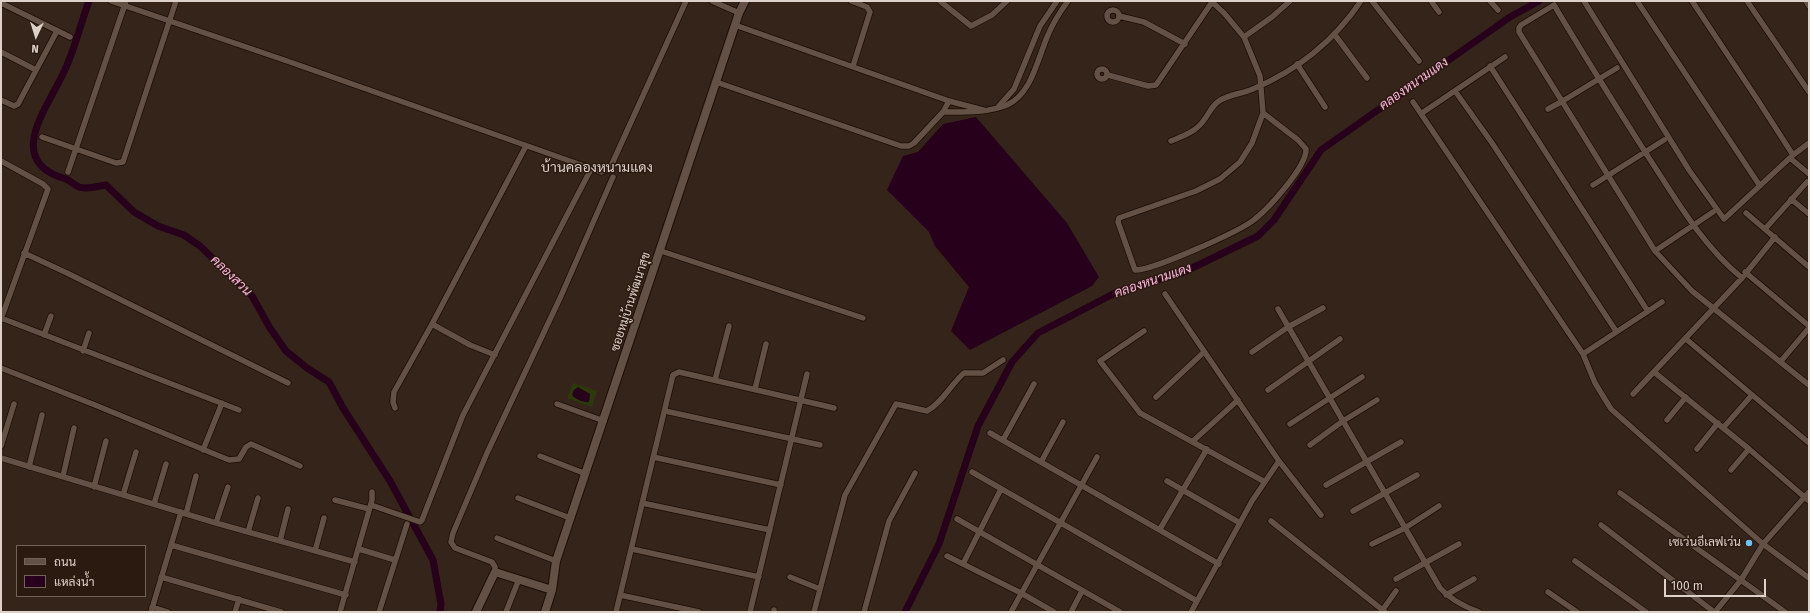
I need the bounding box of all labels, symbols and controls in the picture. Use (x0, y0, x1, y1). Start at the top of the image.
north arrow (16, 16, 56, 56)
text: N (31, 42, 39, 55)
water label: คลองหนามแดง (1376, 54, 1452, 114)
district label: บ้านคลองหนามแดง (541, 160, 653, 176)
street label: ซอยหมู่บ้านพัฒนาสุข (608, 250, 654, 354)
water label: คลองสวน (207, 253, 255, 299)
water label: คลองหนามแดง (1112, 260, 1194, 302)
place label: เซเว่นอีเลฟเว่น (1669, 536, 1741, 550)
marker: เซเว่นอีเลฟเว่น (1744, 538, 1754, 548)
legend (16, 545, 146, 597)
text: ถนน (54, 555, 76, 569)
scale bar (1666, 571, 1768, 597)
text: แหล่งน้ำ (54, 575, 94, 589)
text: 100 m (1671, 579, 1703, 593)

